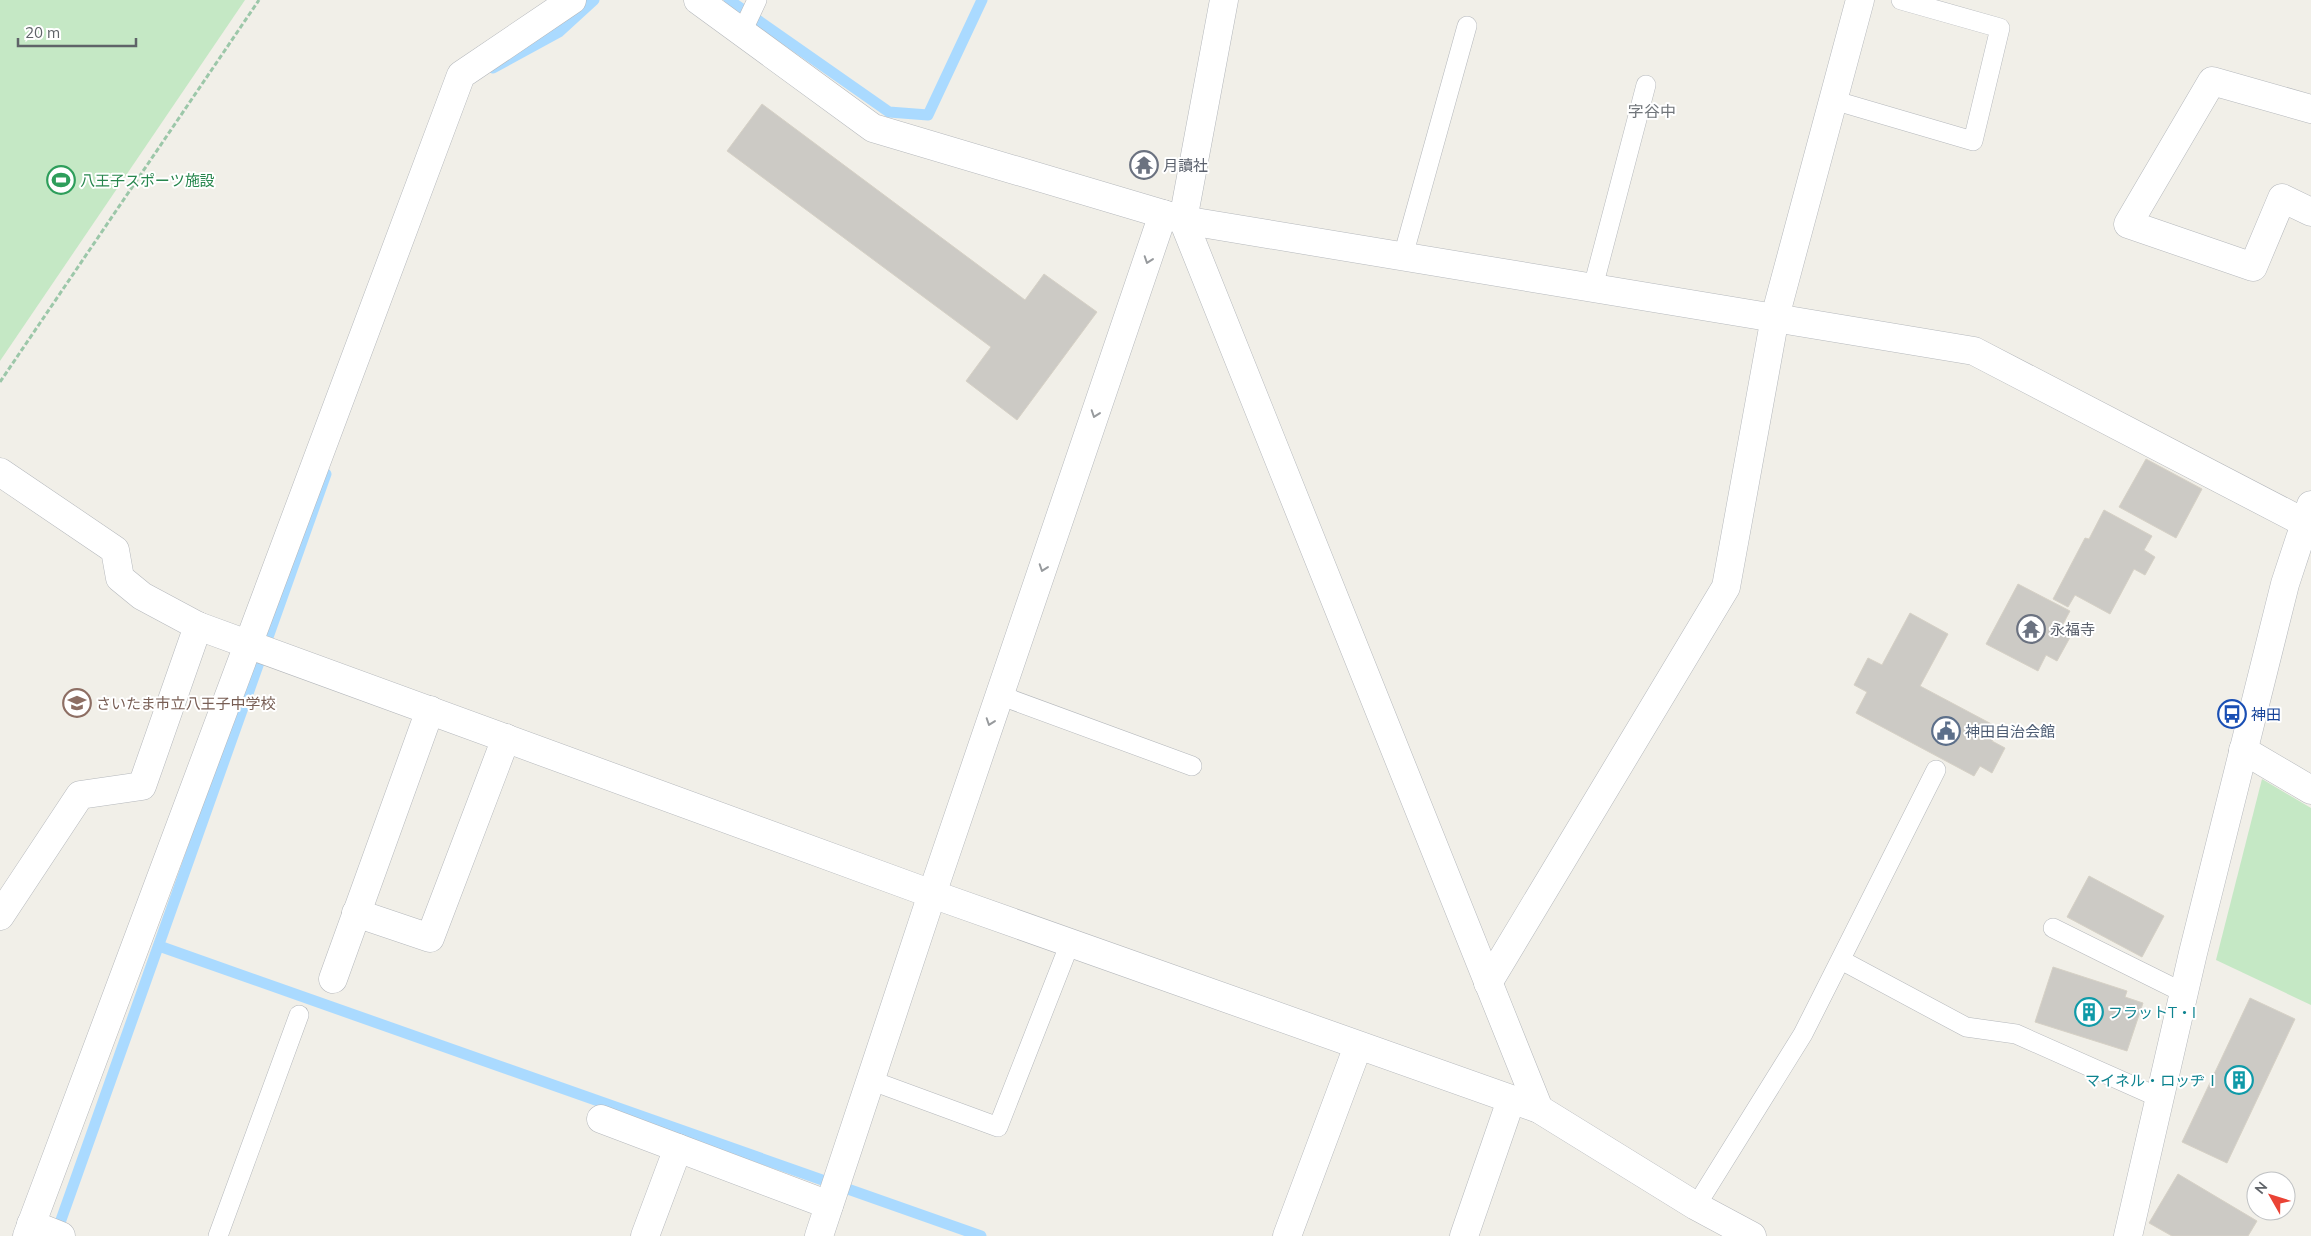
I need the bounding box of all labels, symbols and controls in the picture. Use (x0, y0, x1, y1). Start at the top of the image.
scale bar (18, 15, 135, 47)
text: 20 m (25, 23, 60, 42)
district label: 字谷中 (1628, 101, 1676, 121)
temple icon: 月讀社 (1129, 150, 1159, 180)
place label: 月讀社 (1163, 156, 1208, 175)
sports icon: 八王子スポーツ施設 (46, 165, 76, 195)
place label: 八王子スポーツ施設 (80, 171, 215, 190)
one-way arrow (1143, 256, 1153, 264)
one-way arrow (1091, 410, 1101, 418)
one-way arrow (1038, 563, 1048, 572)
temple icon: 永福寺 (2016, 614, 2046, 644)
place label: 永福寺 (2050, 620, 2095, 639)
school or university icon: さいたま市立八王子中学校 (62, 688, 92, 718)
place label: さいたま市立八王子中学校 (96, 694, 276, 713)
bus stop icon: 神田 (2217, 699, 2247, 729)
place label: 神田 (2251, 705, 2281, 724)
public building icon: 神田自治会館 (1931, 716, 1961, 746)
one-way arrow (986, 717, 996, 726)
place label: 神田自治会館 (1965, 722, 2055, 741)
building icon: フラットT・I (2074, 997, 2104, 1027)
place label: フラットT・I (2108, 1003, 2196, 1022)
building icon: マイネル・ロッヂⅠ (2224, 1065, 2254, 1095)
place label: マイネル・ロッヂⅠ (2085, 1071, 2220, 1090)
north arrow (2246, 1171, 2296, 1221)
text: N (2251, 1178, 2271, 1198)

